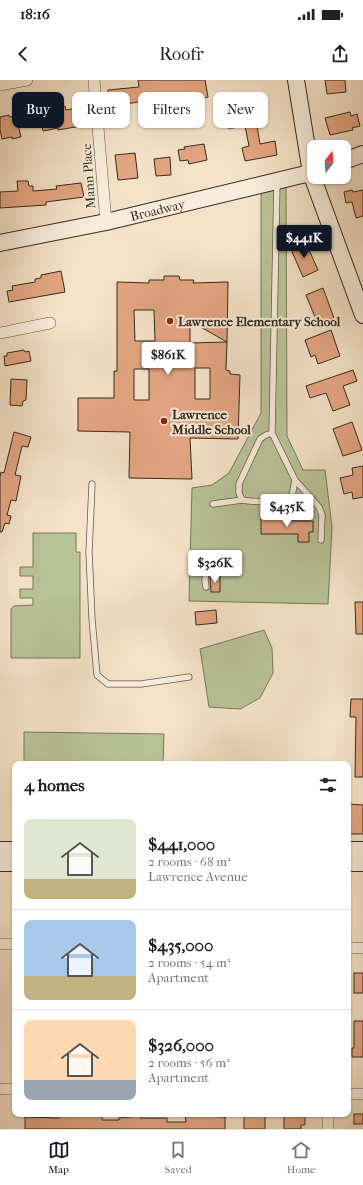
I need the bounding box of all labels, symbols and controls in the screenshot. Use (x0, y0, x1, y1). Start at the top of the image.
text: 18:16 (20, 5, 50, 23)
icon: back (12, 43, 34, 65)
icon: share (329, 43, 351, 65)
text: Roofr (159, 44, 204, 65)
chip: Buy (12, 92, 64, 128)
chip: Rent (72, 92, 130, 128)
chip: Filters (138, 92, 205, 128)
chip: New (213, 92, 268, 128)
north arrow (307, 140, 351, 184)
map controls (307, 140, 351, 184)
street label: Mann Place (79, 142, 98, 209)
street label: Broadway (129, 196, 188, 224)
pin: $441K (276, 225, 332, 259)
text: $441K (286, 230, 322, 245)
place label: Lawrence Elementary School (178, 314, 341, 330)
marker: Lawrence Elementary School (165, 316, 175, 326)
pin: $861K (140, 342, 196, 376)
text: $861K (151, 347, 185, 362)
place label: Lawrence Middle School (171, 407, 251, 437)
marker: Lawrence Middle School (159, 416, 169, 426)
pin: $435K (259, 494, 315, 528)
text: $435K (269, 499, 305, 514)
pin: $326K (187, 550, 243, 584)
text: $326K (197, 555, 233, 570)
icon: filters (317, 774, 339, 796)
text: 4 homes (24, 775, 84, 795)
text: $441,000 (148, 834, 215, 854)
icon: home (56, 835, 104, 883)
text: 2 rooms · 68 m² (148, 854, 231, 869)
text: Lawrence Avenue (148, 869, 248, 884)
text: $435,000 (148, 935, 213, 955)
icon: home (56, 936, 104, 984)
text: 2 rooms · 54 m² (148, 955, 230, 970)
text: Apartment (148, 970, 209, 985)
text: $326,000 (148, 1035, 214, 1055)
icon: home (56, 1036, 104, 1084)
text: 2 rooms · 56 m² (148, 1055, 230, 1070)
text: Apartment (148, 1070, 209, 1085)
tab: Map (48, 1139, 70, 1176)
tab: Saved (165, 1139, 192, 1176)
tab: Home (287, 1139, 315, 1176)

